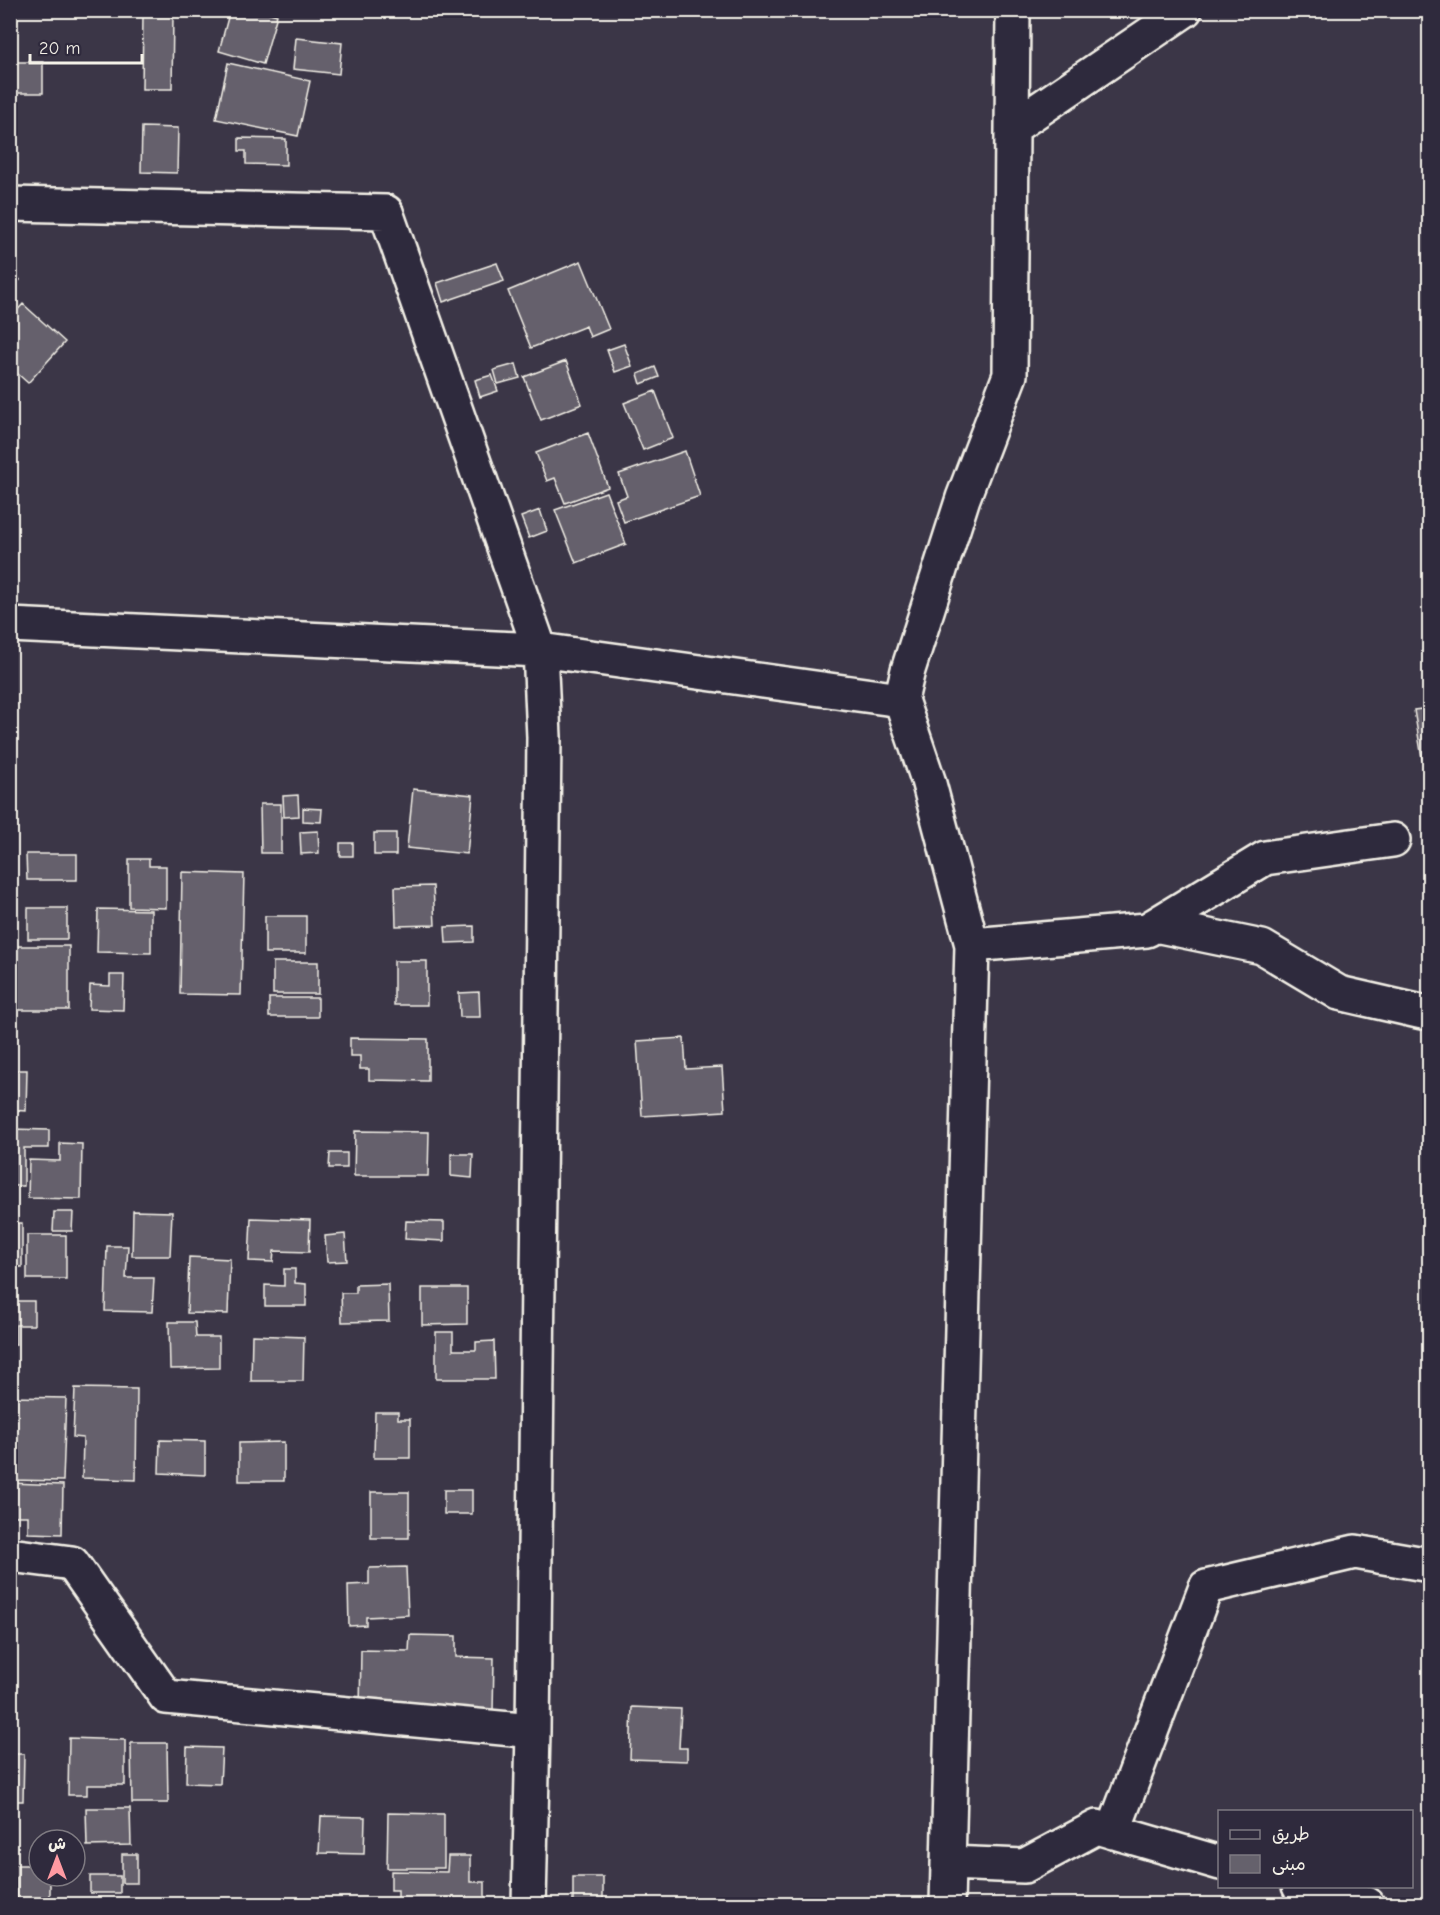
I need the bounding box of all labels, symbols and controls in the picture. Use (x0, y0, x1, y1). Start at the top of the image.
scale bar (30, 27, 142, 65)
text: 20 m (39, 38, 80, 59)
legend (1218, 1810, 1413, 1888)
text: طريق (1272, 1824, 1310, 1845)
north arrow (27, 1828, 87, 1888)
text: ش (48, 1835, 66, 1853)
text: مبنى (1272, 1854, 1306, 1875)

